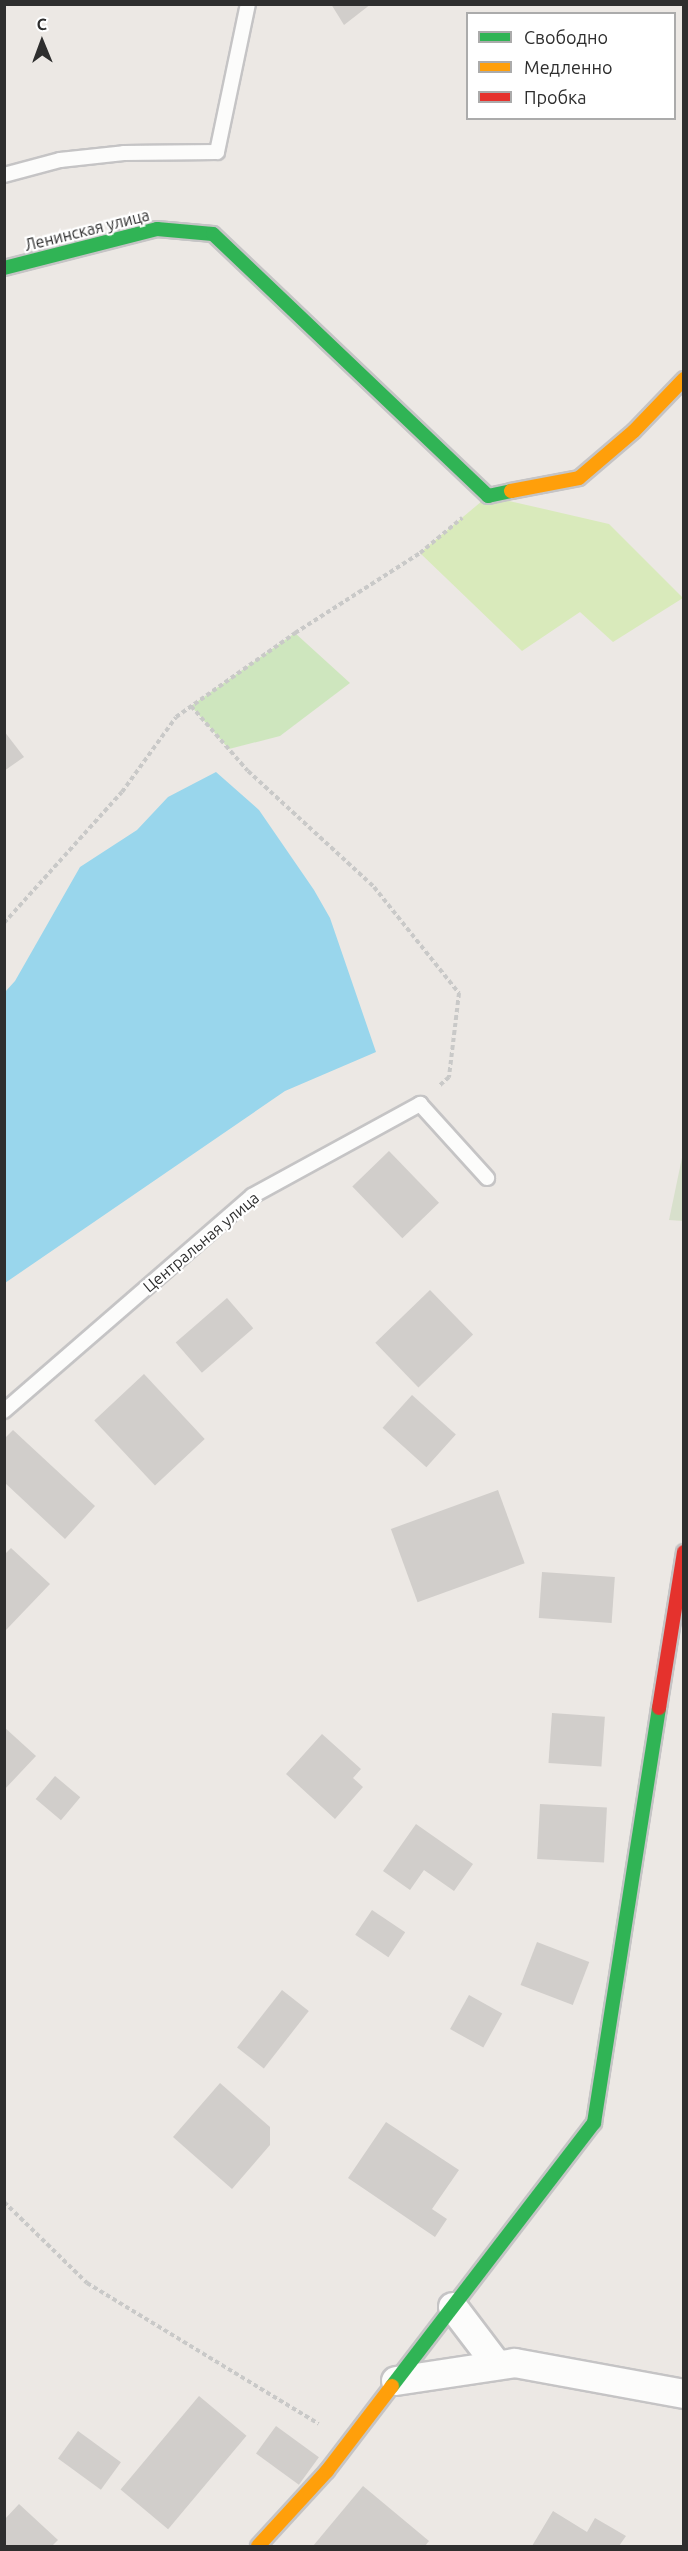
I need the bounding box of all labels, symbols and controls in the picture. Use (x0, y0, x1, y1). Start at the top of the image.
north arrow (12, 12, 72, 72)
legend (466, 12, 676, 120)
text: С (36, 15, 47, 33)
text: Свободно (524, 27, 608, 47)
text: Медленно (524, 57, 613, 77)
text: Пробка (524, 87, 587, 107)
street label: Ленинская улица (23, 205, 151, 255)
street label: Центральная улица (139, 1188, 263, 1296)

